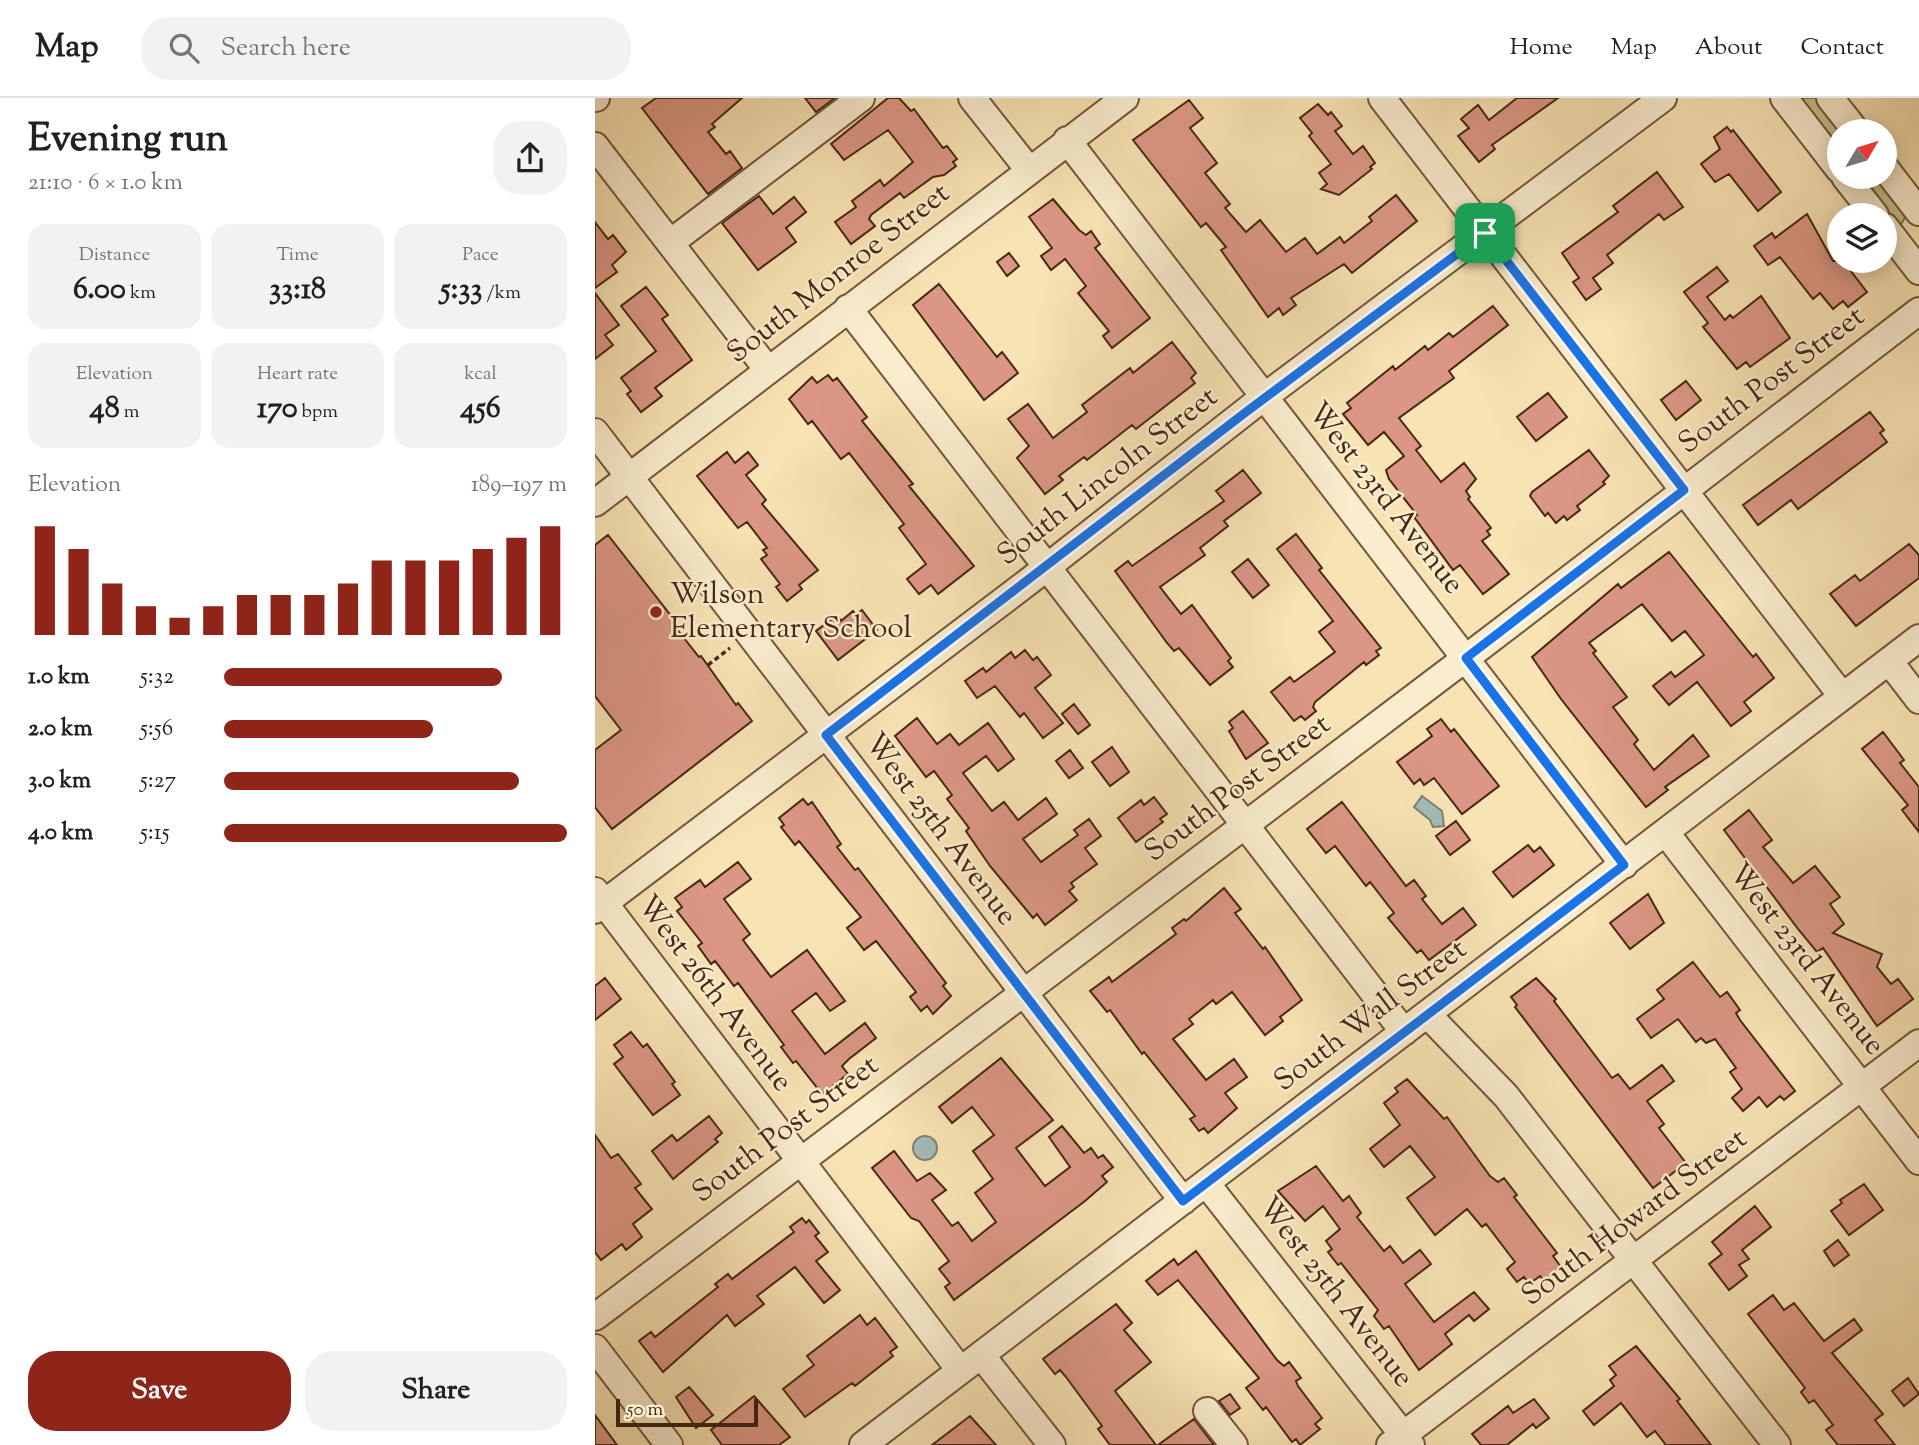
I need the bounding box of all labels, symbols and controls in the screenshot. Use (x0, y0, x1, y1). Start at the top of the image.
search box (141, 17, 631, 80)
text: Map (35, 24, 99, 72)
icon: search (165, 29, 203, 67)
text: Search here (221, 30, 351, 67)
text: Home (1510, 31, 1573, 65)
text: Map (1611, 31, 1657, 65)
text: About (1695, 31, 1762, 65)
text: Contact (1800, 31, 1884, 65)
text: Evening run (28, 114, 228, 168)
north arrow (1827, 119, 1897, 189)
map controls (1827, 119, 1897, 273)
button: share (493, 121, 567, 195)
text: 21:10 · 6 × 1.0 km (28, 167, 183, 200)
street label: South Monroe Street (718, 173, 960, 375)
pin (1455, 203, 1515, 263)
button: layers (1827, 203, 1897, 273)
icon: arrive (1466, 214, 1504, 252)
text: Distance (79, 242, 150, 269)
text: Time (276, 242, 319, 269)
text: Pace (462, 242, 499, 269)
text: 6.00 (73, 269, 126, 312)
text: 33:18 (269, 269, 326, 312)
text: 5:33 (440, 269, 482, 312)
text: km (126, 280, 156, 307)
text: /km (482, 280, 521, 307)
street label: South Post Street (1670, 296, 1874, 466)
text: Elevation (76, 361, 153, 388)
text: Heart rate (257, 361, 338, 388)
text: kcal (464, 361, 497, 388)
street label: South Lincoln Street (989, 377, 1227, 577)
text: 48 (90, 388, 120, 431)
text: 170 (257, 388, 298, 431)
text: 456 (460, 388, 501, 431)
street label: West 23rd Avenue (1296, 394, 1474, 604)
text: m (120, 399, 139, 426)
text: bpm (298, 399, 338, 426)
text: Elevation (28, 469, 121, 502)
text: 189–197 m (471, 469, 567, 502)
place label: Wilson Elementary School (670, 574, 912, 651)
marker: Wilson Elementary School (648, 604, 664, 620)
text: 1.0 km (28, 661, 90, 694)
text: 5:32 (140, 661, 174, 694)
street label: South Post Street (1136, 704, 1340, 874)
text: 2.0 km (28, 713, 93, 746)
text: 5:56 (140, 713, 173, 746)
street label: West 25th Avenue (853, 725, 1027, 935)
text: 3.0 km (28, 765, 91, 798)
text: 5:27 (140, 765, 176, 798)
text: 4.0 km (28, 817, 93, 850)
text: 5:15 (140, 817, 170, 850)
street label: West 23rd Avenue (1717, 855, 1895, 1065)
street label: West 26th Avenue (626, 887, 802, 1101)
street label: South Wall Street (1265, 929, 1477, 1103)
street label: South Post Street (684, 1045, 888, 1215)
street label: South Howard Street (1513, 1119, 1757, 1317)
street label: West 25th Avenue (1247, 1189, 1423, 1397)
button: Save (28, 1351, 291, 1431)
button: Share (305, 1351, 567, 1431)
scale bar (616, 1396, 758, 1428)
text: 50 m (627, 1397, 663, 1424)

